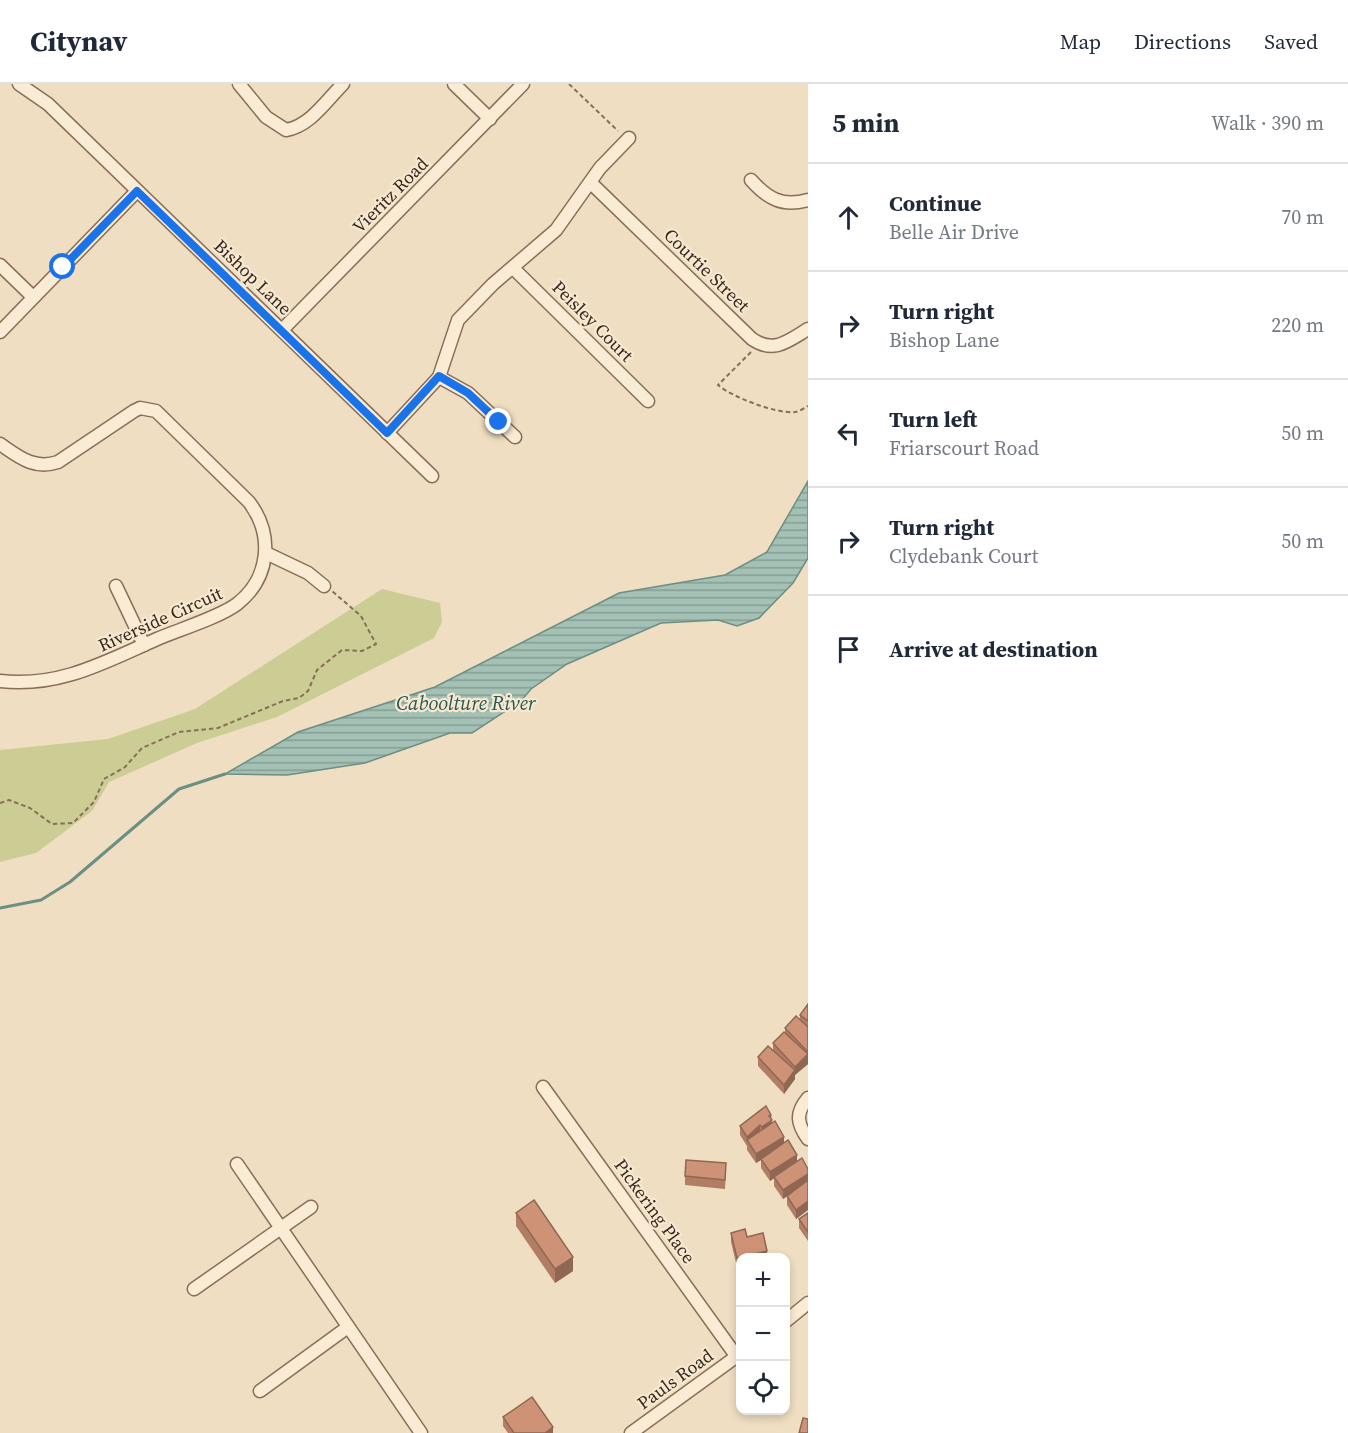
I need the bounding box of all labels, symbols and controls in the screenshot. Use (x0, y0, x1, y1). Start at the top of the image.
text: Citynav (30, 22, 127, 60)
text: Map (1060, 27, 1101, 56)
text: Directions (1134, 27, 1231, 56)
text: Saved (1264, 27, 1318, 56)
text: 5 min (832, 105, 899, 141)
text: Walk · 390 m (1211, 109, 1324, 137)
street label: Vieritz Road (346, 151, 434, 239)
text: Continue (889, 188, 982, 218)
icon: ahead (832, 201, 865, 234)
text: 70 m (1281, 203, 1324, 231)
text: Belle Air Drive (889, 218, 1019, 246)
street label: Courtie Street (659, 223, 756, 318)
street label: Bishop Lane (209, 233, 297, 321)
route start (49, 253, 75, 279)
street label: Peisley Court (547, 275, 639, 367)
text: Turn right (889, 296, 994, 326)
icon: right (832, 309, 865, 342)
text: 220 m (1271, 311, 1324, 339)
text: Bishop Lane (889, 326, 999, 354)
text: Turn left (889, 404, 977, 434)
route end (485, 408, 511, 434)
icon: left (832, 417, 865, 450)
text: 50 m (1281, 419, 1324, 447)
text: Friarscourt Road (889, 434, 1039, 462)
text: Turn right (889, 512, 994, 542)
icon: right (832, 525, 865, 558)
text: 50 m (1281, 527, 1324, 555)
text: Clydebank Court (889, 542, 1038, 570)
street label: Riverside Circuit (94, 580, 226, 658)
icon: arrive (832, 633, 865, 666)
text: Arrive at destination (889, 634, 1098, 664)
water label: Caboolture River (396, 689, 537, 717)
street label: Pickering Place (609, 1154, 701, 1268)
map controls (736, 1253, 790, 1415)
button: + (736, 1253, 790, 1307)
button: − (736, 1307, 790, 1361)
street label: Pauls Road (632, 1343, 718, 1415)
button: locate (736, 1361, 790, 1415)

